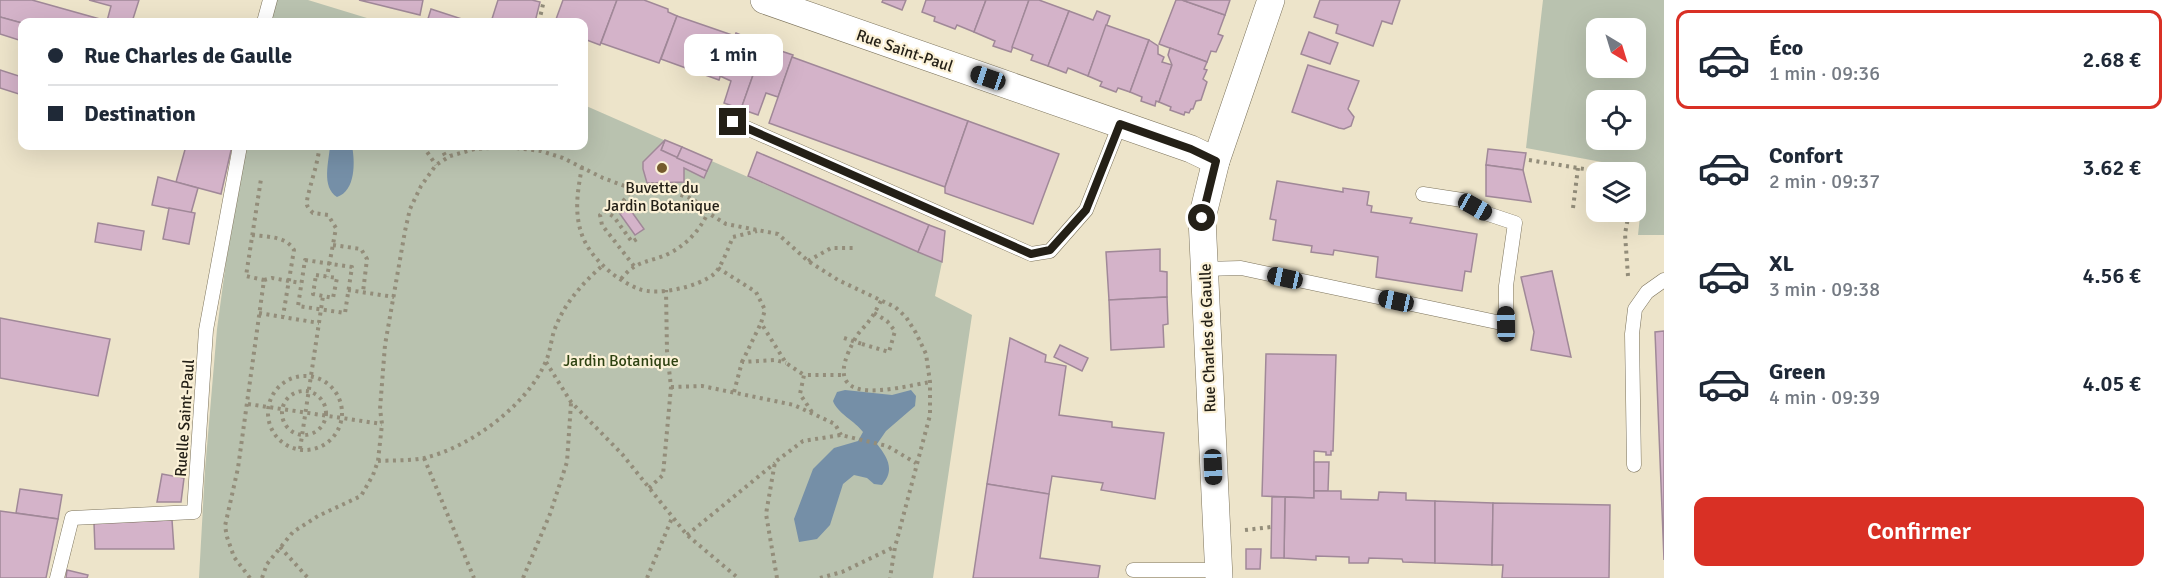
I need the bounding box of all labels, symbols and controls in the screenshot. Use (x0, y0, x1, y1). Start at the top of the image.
north arrow (1586, 18, 1646, 78)
map controls (1586, 18, 1646, 222)
street label: Rue Saint-Paul (854, 25, 956, 77)
icon: car (1697, 33, 1751, 87)
text: Éco (1769, 34, 1803, 61)
callout: 1 min (684, 35, 783, 77)
text: Rue Charles de Gaulle (84, 42, 292, 69)
text: 1 min (710, 42, 757, 67)
text: 2.68 € (2083, 46, 2141, 73)
text: 1 min · 09:36 (1769, 61, 1880, 86)
car (968, 64, 1008, 92)
button: locate (1586, 90, 1646, 150)
text: Destination (84, 100, 196, 127)
route end (719, 108, 746, 135)
icon: car (1697, 141, 1751, 195)
text: Confort (1769, 142, 1843, 169)
text: 3.62 € (2083, 154, 2141, 181)
marker: Buvette du Jardin Botanique (655, 161, 669, 175)
button: layers (1586, 162, 1646, 222)
text: 2 min · 09:37 (1769, 169, 1880, 194)
place label: Buvette du Jardin Botanique (604, 178, 720, 216)
car (1455, 190, 1495, 224)
route start (1188, 204, 1215, 231)
icon: car (1697, 249, 1751, 303)
text: XL (1769, 250, 1794, 277)
text: 4.56 € (2083, 262, 2141, 289)
street label: Rue Charles de Gaulle (1195, 263, 1221, 413)
car (1266, 265, 1304, 291)
text: 3 min · 09:38 (1769, 277, 1880, 302)
car (1377, 288, 1415, 314)
car (1497, 306, 1515, 342)
park label: Jardin Botanique (563, 351, 679, 371)
icon: car (1697, 357, 1751, 411)
street label: Ruelle Saint-Paul (171, 358, 199, 478)
text: Green (1769, 358, 1826, 385)
text: 4.05 € (2083, 370, 2141, 397)
text: 4 min · 09:39 (1769, 385, 1880, 410)
car (1203, 449, 1223, 485)
button: Confirmer (1694, 497, 2144, 566)

